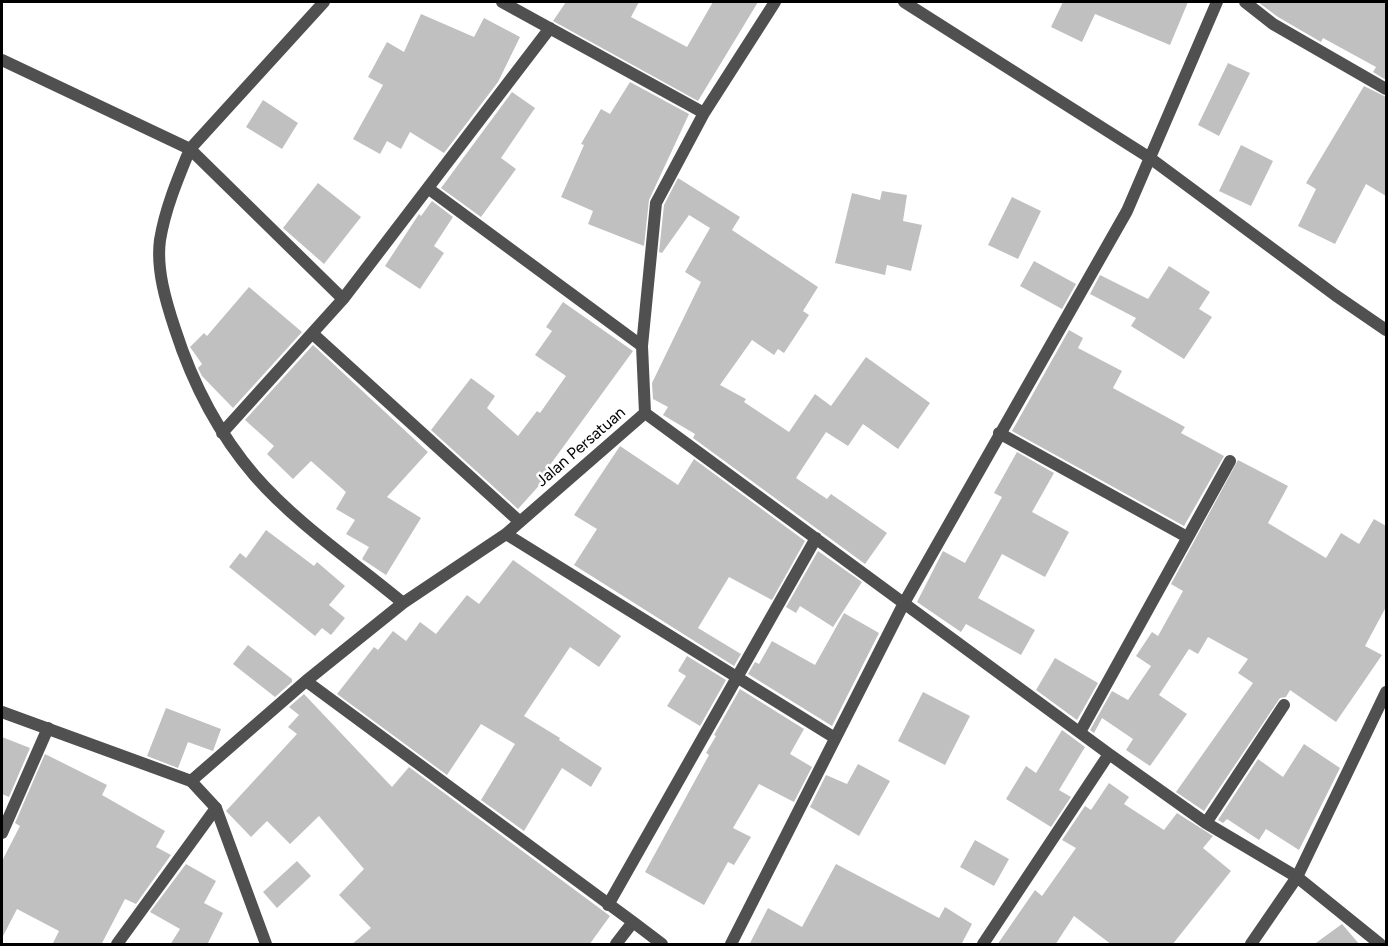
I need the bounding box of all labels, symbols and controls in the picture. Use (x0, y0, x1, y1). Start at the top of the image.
street label: Jalan Persatuan (532, 403, 630, 491)

